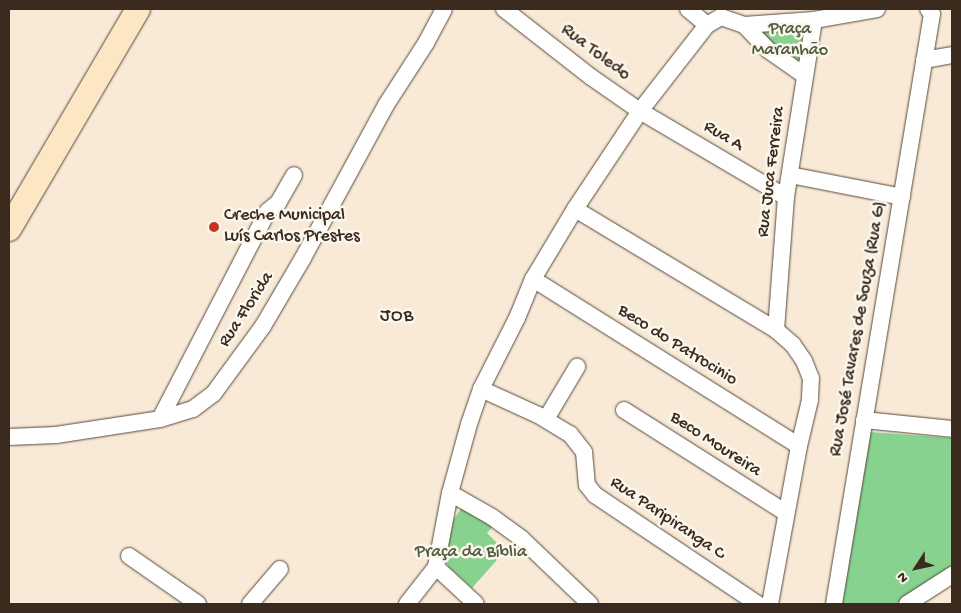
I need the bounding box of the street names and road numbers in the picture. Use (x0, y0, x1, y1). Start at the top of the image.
street label: Rua Toledo (556, 20, 634, 86)
street label: Rua Juca Ferreira (753, 106, 791, 238)
street label: Rua A (699, 117, 747, 157)
street label: Rua José Tavares de Souza (Rua G) (826, 200, 892, 458)
street label: Rua Florida (215, 268, 279, 352)
street label: Beco do Patrocinio (613, 300, 741, 392)
street label: Beco Moureira (665, 408, 765, 482)
street label: Rua Paripiranga C (605, 473, 729, 565)

